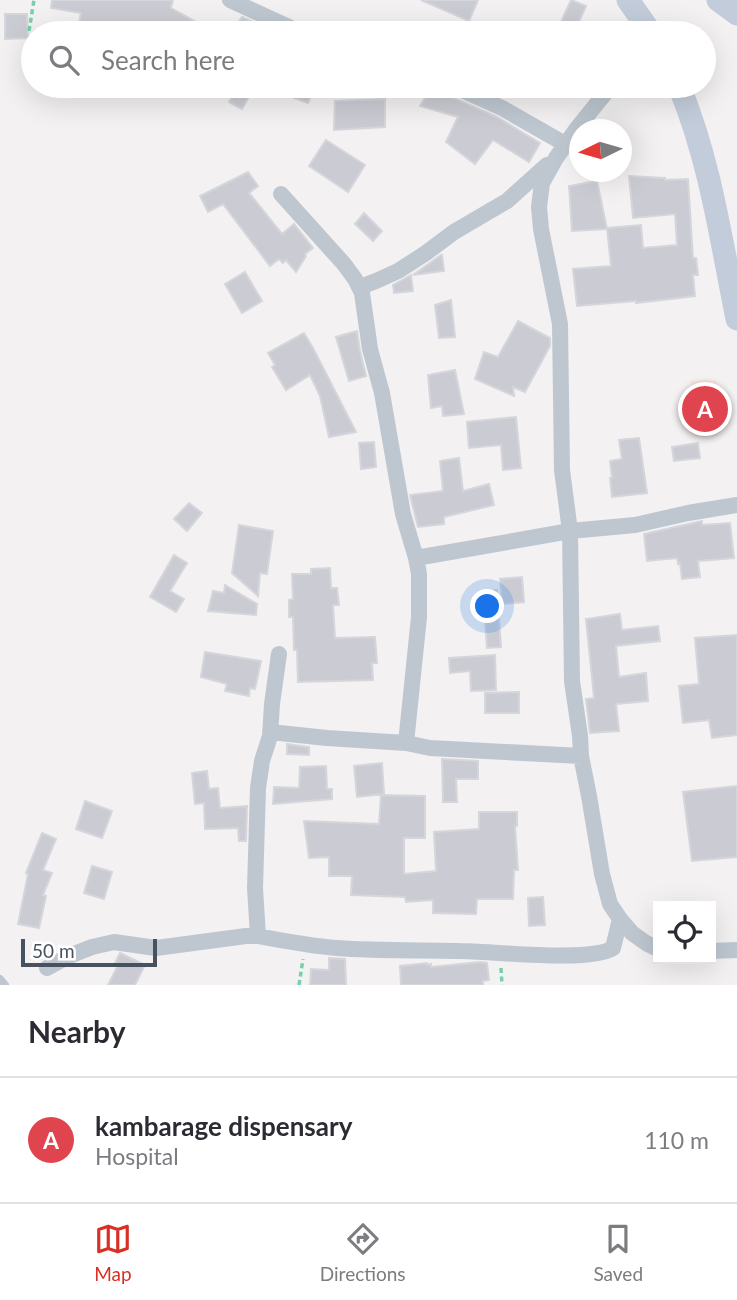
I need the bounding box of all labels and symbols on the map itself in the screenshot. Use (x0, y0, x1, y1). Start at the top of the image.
north arrow (569, 119, 632, 182)
pin: A (682, 383, 728, 435)
your location (470, 589, 504, 623)
scale bar (21, 936, 158, 968)

